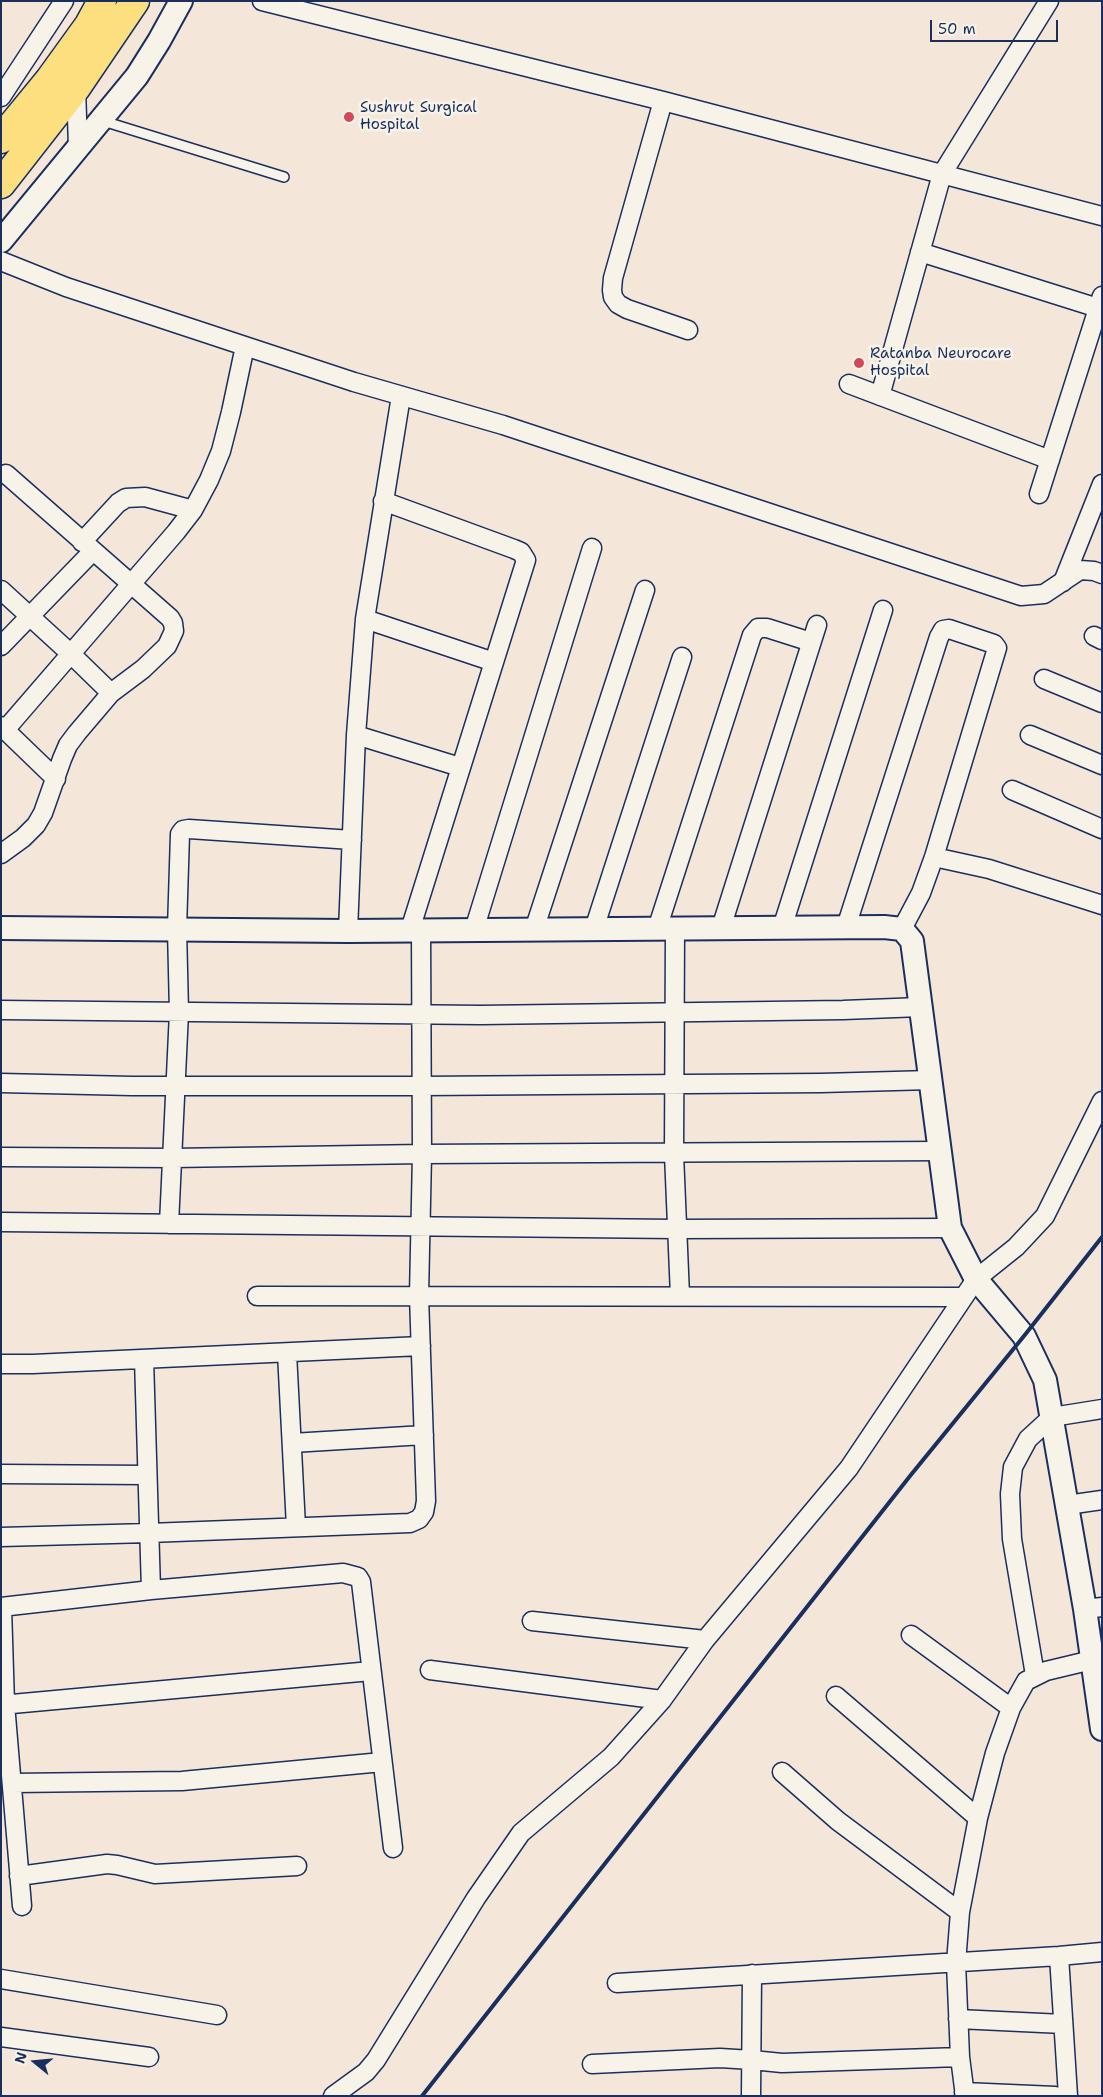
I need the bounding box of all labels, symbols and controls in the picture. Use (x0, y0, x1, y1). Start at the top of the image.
scale bar (933, 10, 1060, 42)
text: 50 m (938, 19, 976, 39)
place label: Sushrut Surgical Hospital (360, 99, 477, 134)
marker: Sushrut Surgical Hospital (342, 110, 356, 124)
place label: Ratanba Neurocare Hospital (870, 345, 1012, 380)
marker: Ratanba Neurocare Hospital (852, 356, 866, 370)
north arrow (10, 2037, 60, 2087)
text: N (10, 2050, 31, 2066)

